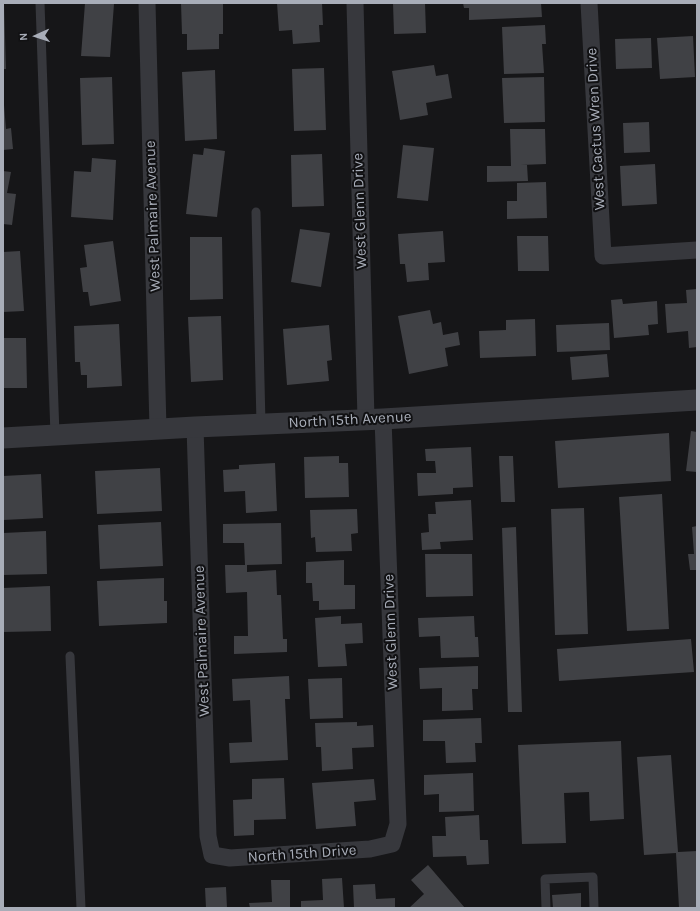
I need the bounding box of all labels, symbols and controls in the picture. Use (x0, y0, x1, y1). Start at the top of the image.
north arrow (16, 16, 56, 56)
text: N (17, 32, 30, 41)
street label: West Cactus Wren Drive (583, 47, 609, 211)
street label: West Palmaire Avenue (141, 140, 165, 292)
street label: West Glenn Drive (349, 153, 371, 269)
street label: North 15th Avenue (288, 408, 412, 432)
street label: West Palmaire Avenue (190, 565, 214, 717)
street label: West Glenn Drive (380, 574, 402, 690)
street label: North 15th Drive (247, 841, 357, 867)

